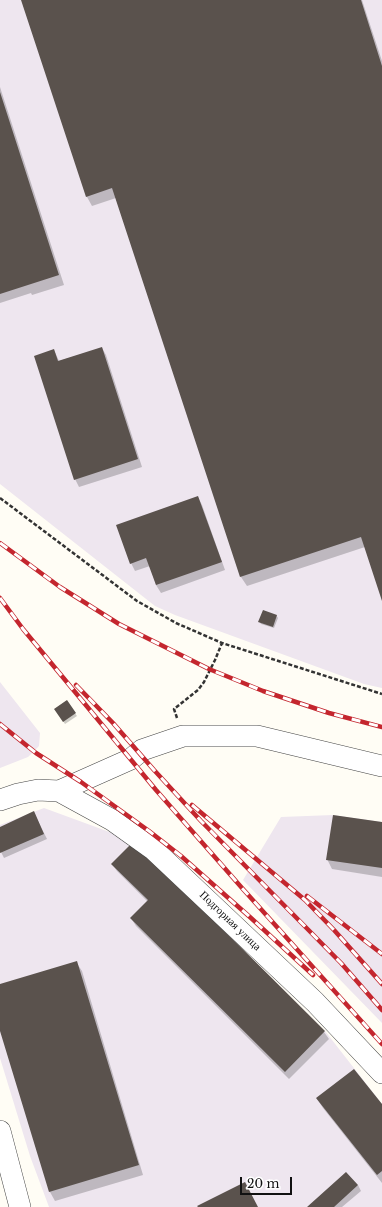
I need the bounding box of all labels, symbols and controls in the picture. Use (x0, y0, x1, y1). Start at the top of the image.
street label: Подгорная улица (197, 888, 263, 954)
scale bar (242, 1169, 294, 1195)
text: 20 m (247, 1176, 279, 1191)

